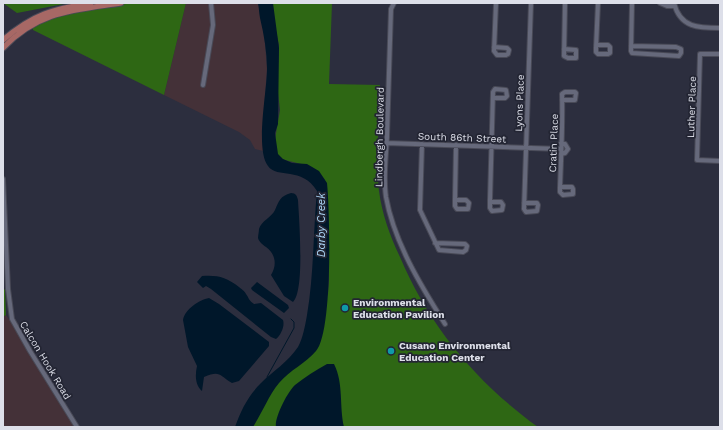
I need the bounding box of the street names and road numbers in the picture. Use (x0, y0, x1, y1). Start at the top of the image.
street label: Lyons Place (513, 74, 526, 132)
street label: Luther Place (685, 76, 698, 138)
street label: Lindbergh Boulevard (373, 87, 386, 187)
street label: Cratin Place (547, 113, 560, 173)
street label: South 86th Street (418, 130, 507, 145)
street label: Calcon Hook Road (18, 319, 73, 401)

